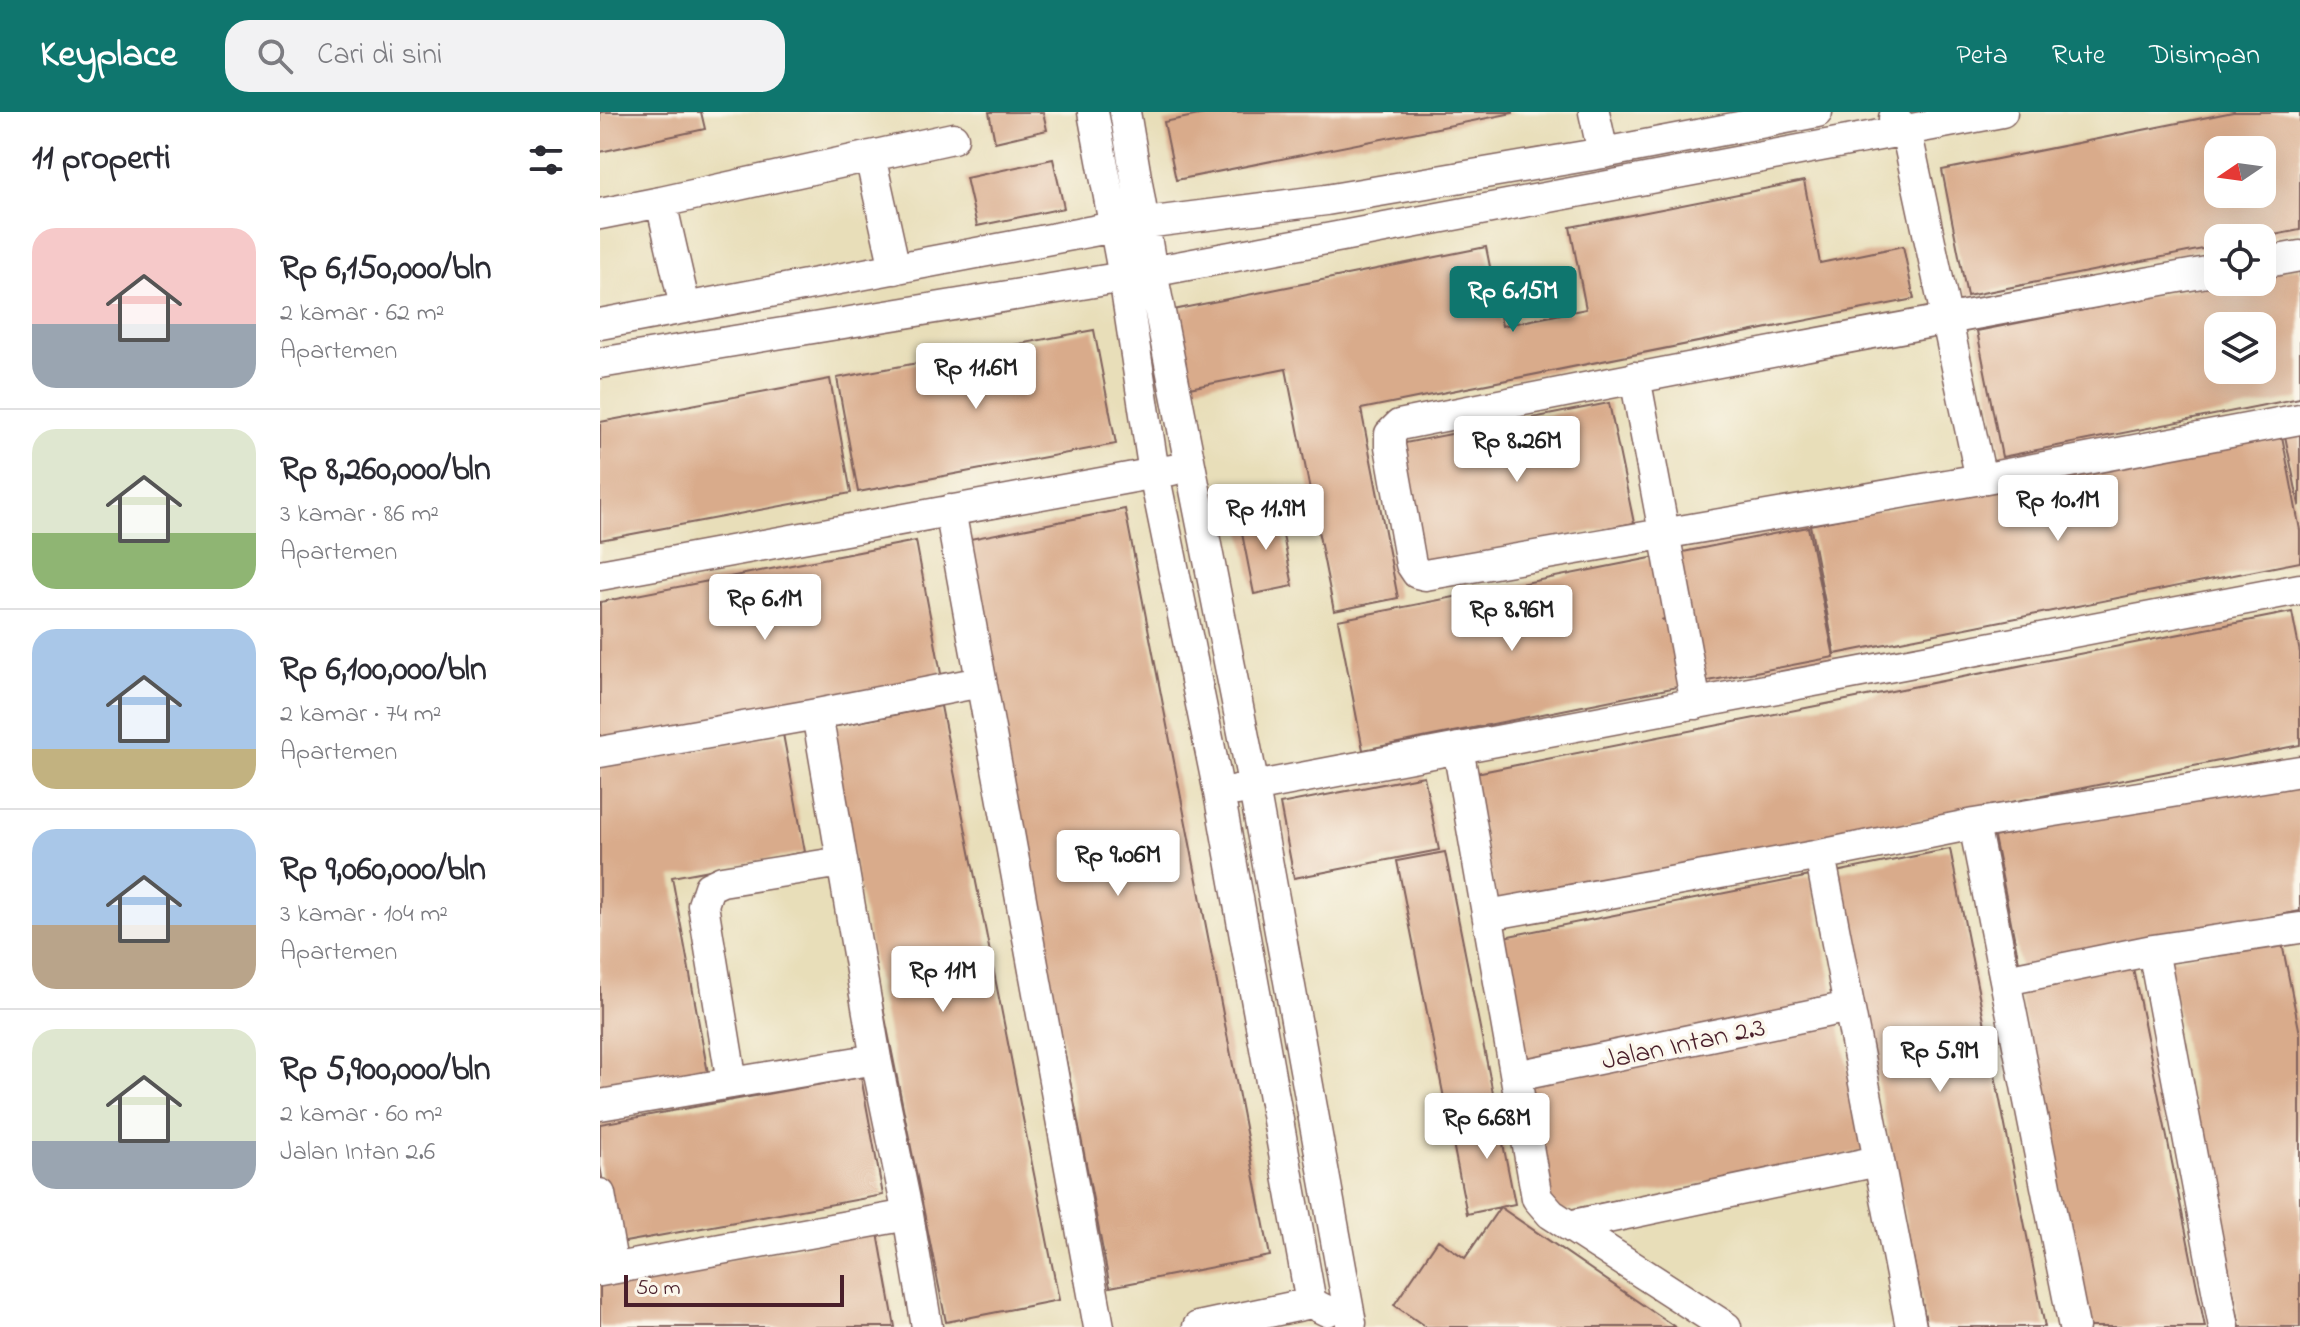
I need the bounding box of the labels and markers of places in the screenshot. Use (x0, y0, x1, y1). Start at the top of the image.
pin: Rp 6.15M (1430, 266, 1596, 334)
pin: Rp 11.6M (893, 343, 1059, 411)
pin: Rp 8.26M (1434, 416, 1600, 484)
pin: Rp 10.1M (1975, 475, 2141, 543)
pin: Rp 11.9M (1183, 484, 1349, 552)
pin: Rp 6.1M (691, 574, 839, 642)
pin: Rp 8.96M (1429, 585, 1595, 653)
pin: Rp 9.06M (1035, 830, 1201, 898)
pin: Rp 11M (878, 946, 1008, 1014)
pin: Rp 5.9M (1866, 1026, 2014, 1094)
pin: Rp 6.68M (1404, 1093, 1570, 1161)

